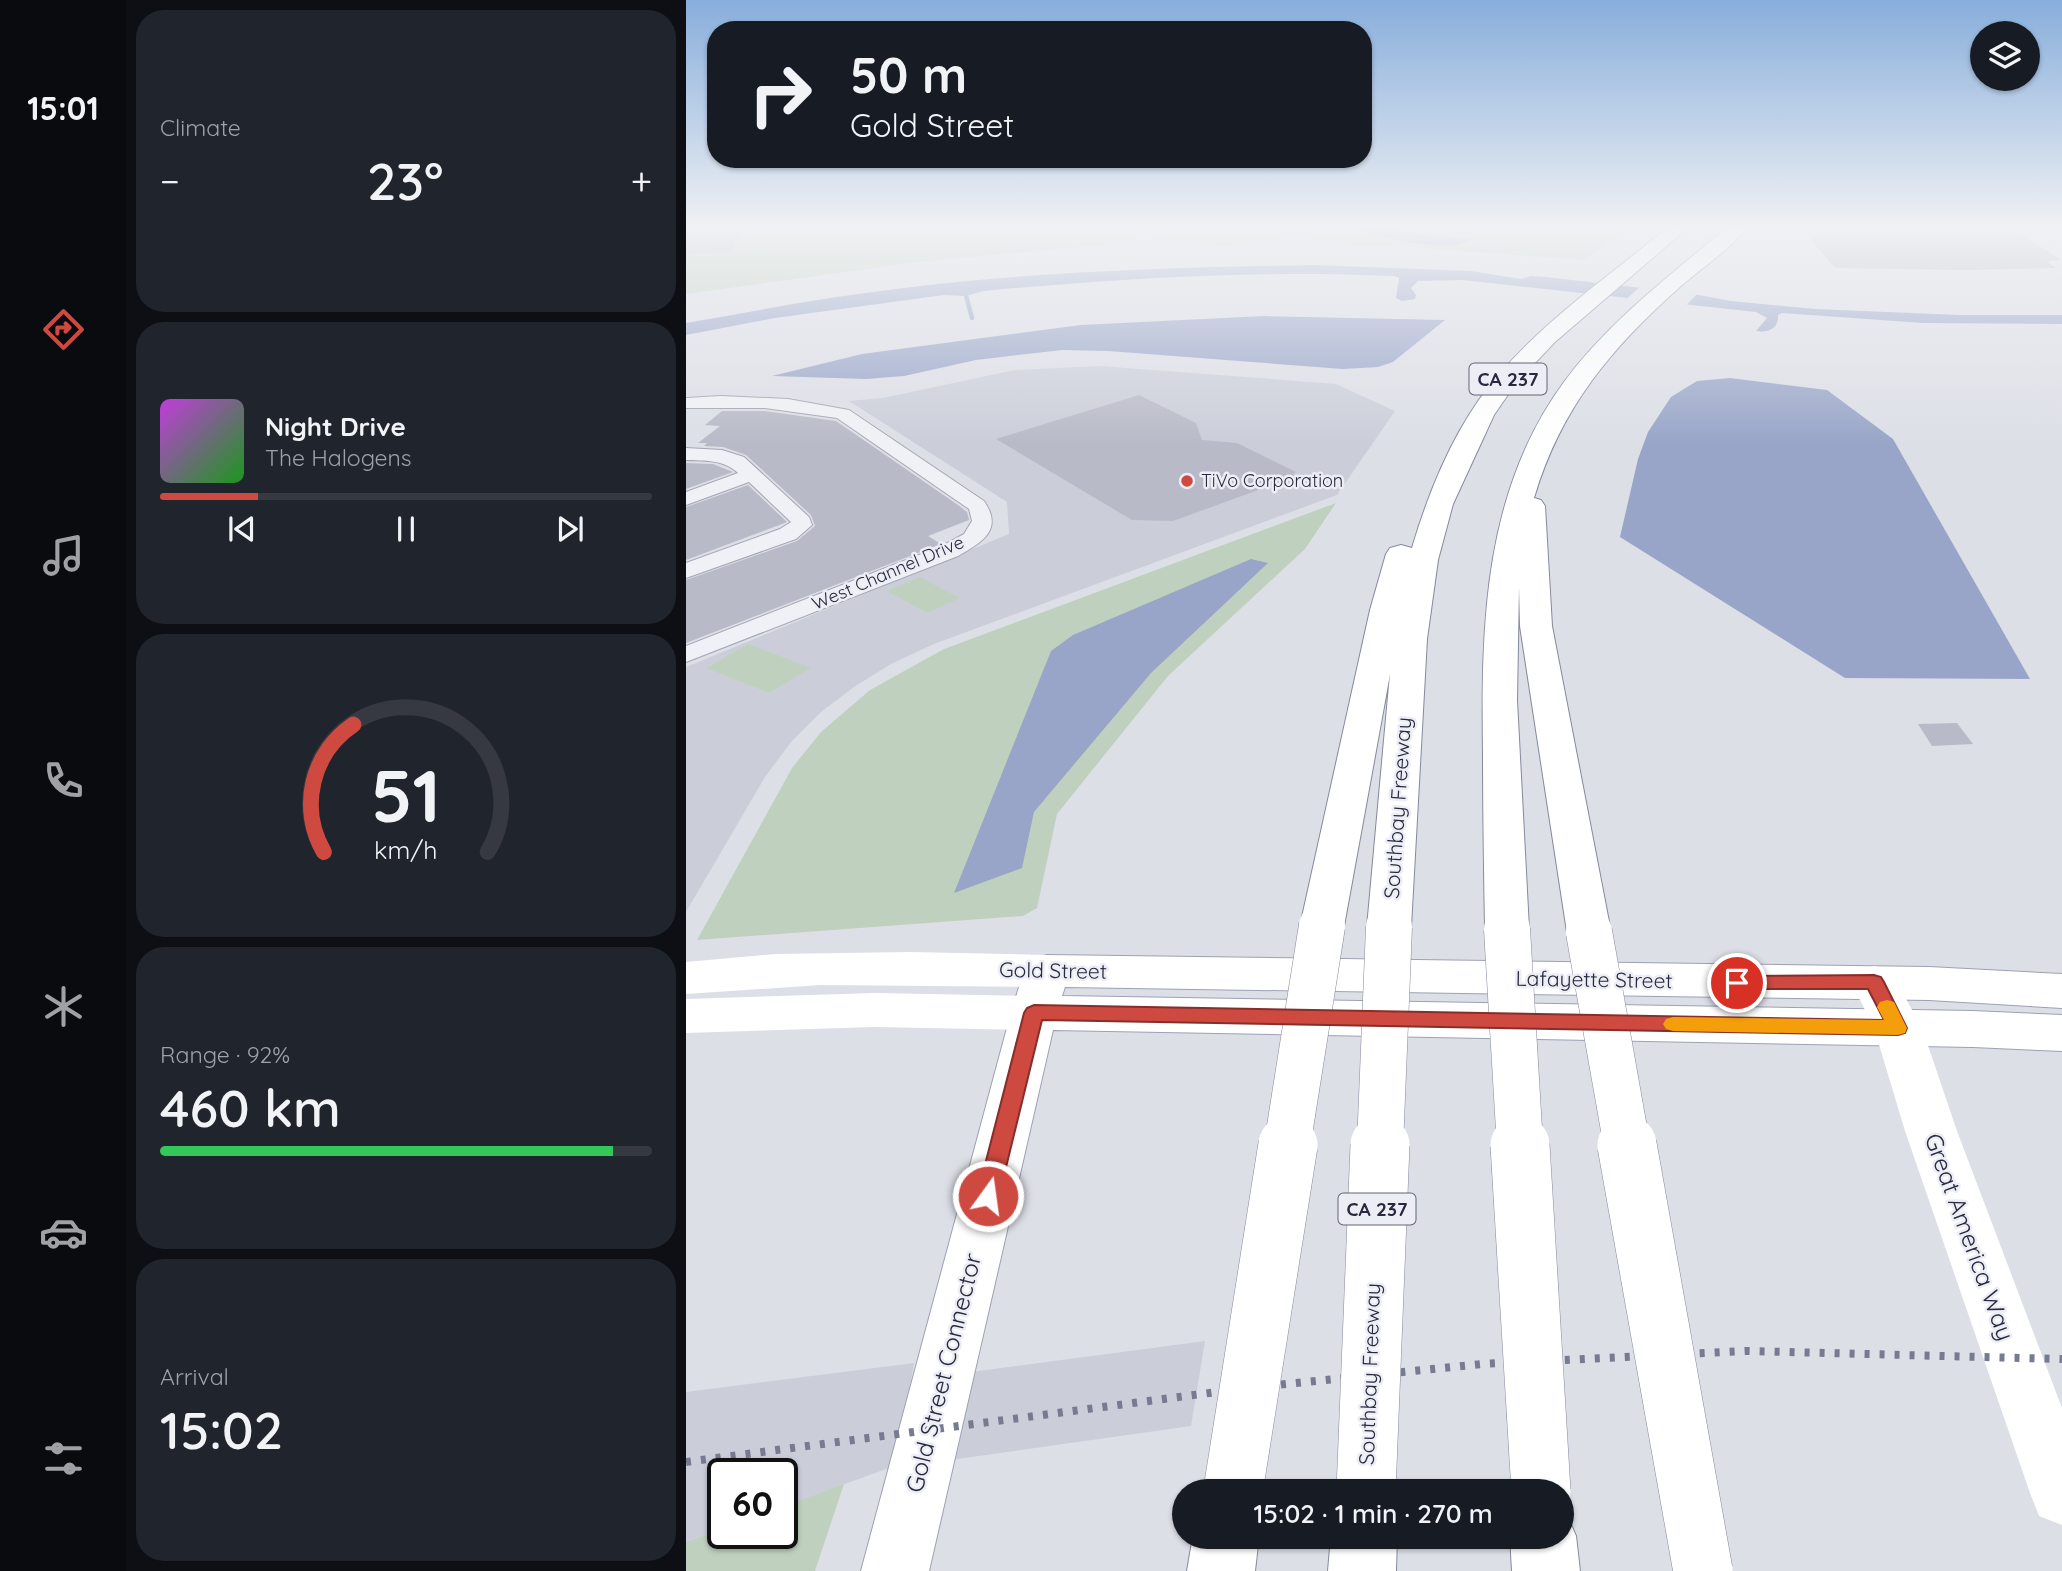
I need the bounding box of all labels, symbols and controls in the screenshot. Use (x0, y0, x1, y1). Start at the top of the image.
map controls (1970, 21, 2040, 91)
button: layers (1970, 21, 2040, 91)
text: 50 m (850, 44, 967, 105)
icon: right (735, 49, 826, 140)
text: 15:01 (27, 88, 99, 128)
text: Gold Street (850, 105, 1014, 145)
text: Climate (160, 113, 241, 142)
text: 23° (367, 148, 443, 213)
text: − (160, 157, 180, 205)
text: + (631, 157, 652, 205)
icon: directions (39, 305, 88, 354)
road number: CA 237 (1470, 364, 1546, 394)
text: Night Drive (265, 410, 406, 443)
text: The Halogens (265, 443, 412, 472)
place label: TiVo Corporation (1201, 469, 1343, 492)
marker: TiVo Corporation (1179, 473, 1195, 489)
icon: previous (223, 510, 261, 548)
icon: pause (387, 510, 425, 548)
icon: next (551, 510, 589, 548)
street label: West Channel Drive (808, 530, 967, 615)
icon: music (39, 531, 88, 580)
street label: Southbay Freeway (1378, 716, 1416, 900)
text: 51 (371, 749, 441, 840)
icon: phone (39, 756, 88, 805)
text: km/h (374, 833, 438, 864)
pin (1707, 953, 1767, 1013)
street label: Gold Street (999, 956, 1107, 984)
icon: arrive (1718, 964, 1756, 1002)
street label: Lafayette Street (1515, 965, 1673, 993)
icon: climate (39, 982, 88, 1031)
text: Range · 92% (160, 1040, 290, 1069)
text: 460 km (160, 1075, 341, 1140)
street label: Great America Way (1919, 1129, 2021, 1344)
position arrow (951, 1159, 1025, 1233)
road number: CA 237 (1338, 1194, 1416, 1224)
icon: car (39, 1208, 88, 1257)
street label: Gold Street Connector (899, 1250, 987, 1495)
street label: Southbay Freeway (1353, 1282, 1385, 1465)
text: Arrival (160, 1362, 229, 1391)
text: 15:02 (160, 1397, 283, 1462)
icon: filters (39, 1434, 88, 1483)
speed limit sign: 60 (707, 1458, 798, 1549)
text: 15:02 · 1 min · 270 m (1253, 1497, 1493, 1530)

